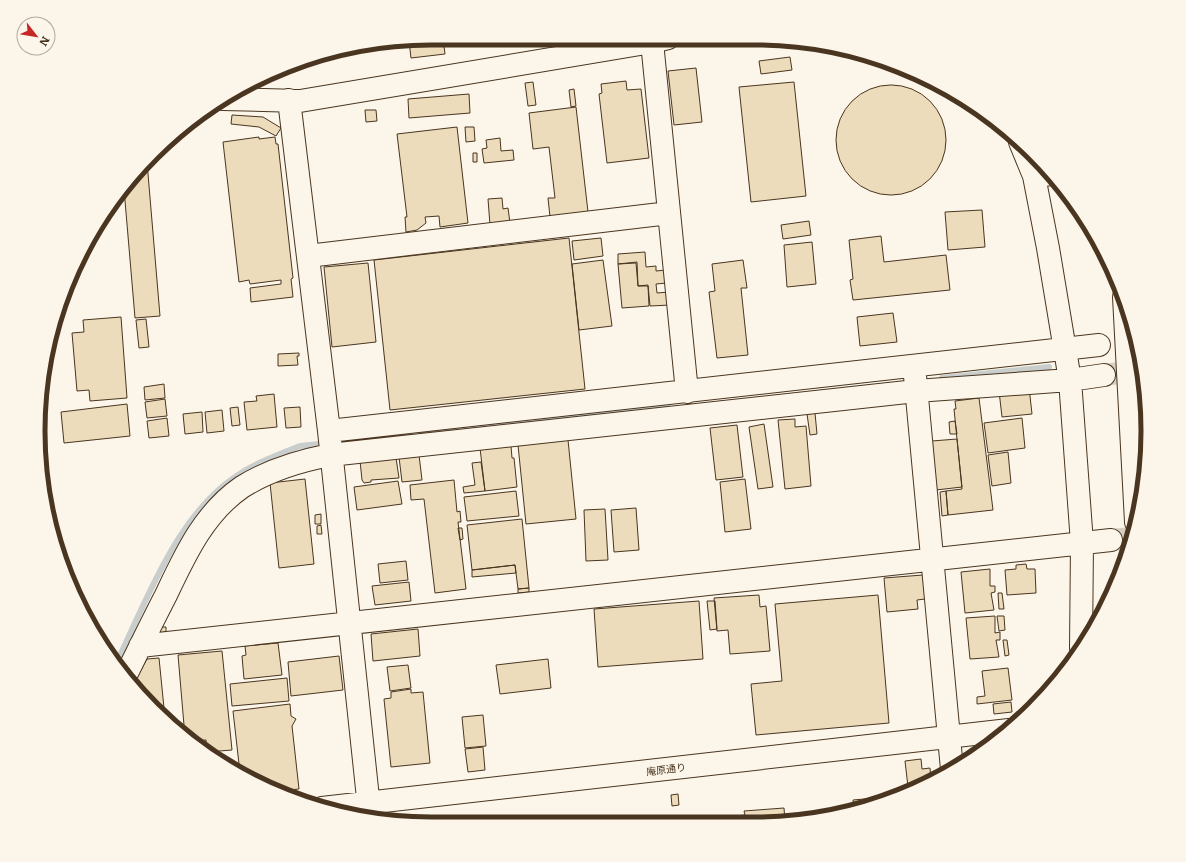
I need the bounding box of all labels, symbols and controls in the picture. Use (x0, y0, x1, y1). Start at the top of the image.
north arrow (16, 16, 56, 56)
text: N (36, 34, 55, 50)
street label: 庵原通り (645, 759, 687, 778)

